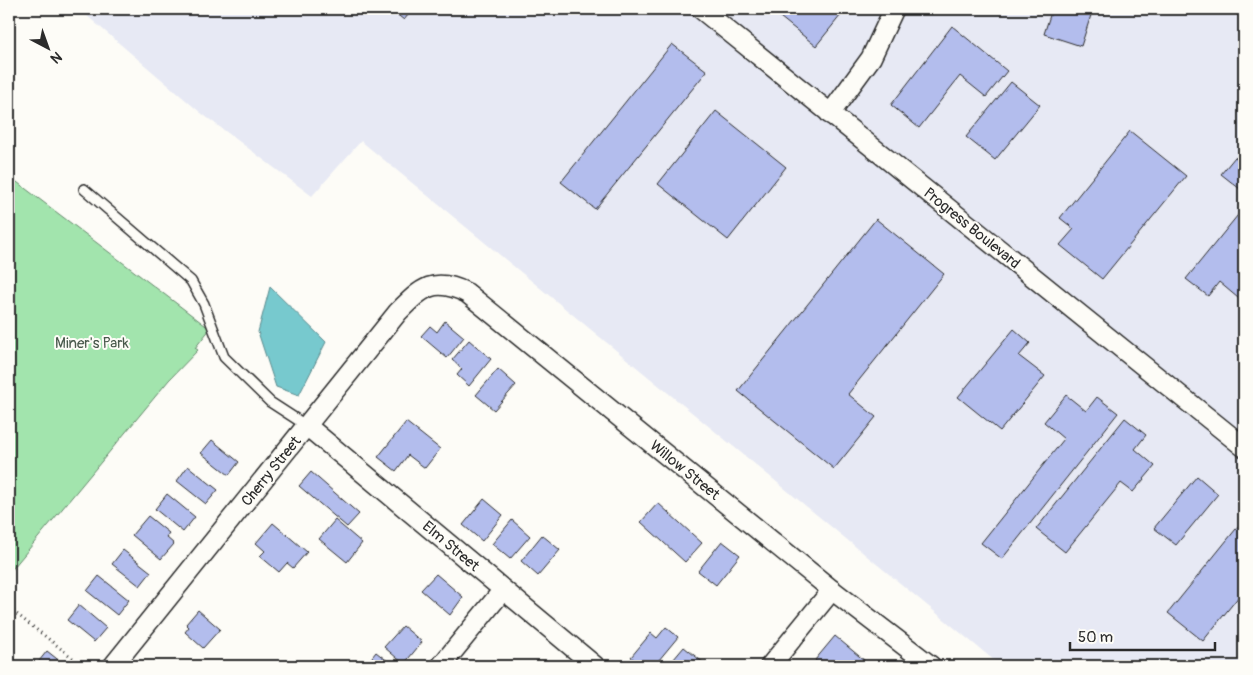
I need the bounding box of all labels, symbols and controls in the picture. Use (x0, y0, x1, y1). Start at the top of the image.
north arrow (22, 22, 72, 72)
text: N (47, 48, 65, 67)
street label: Progress Boulevard (919, 184, 1024, 273)
park label: Miner's Park (55, 334, 130, 353)
street label: Cherry Street (237, 432, 306, 510)
street label: Willow Street (646, 436, 724, 505)
street label: Elm Street (418, 517, 484, 576)
scale bar (1070, 620, 1216, 652)
text: 50 m (1078, 628, 1113, 647)

